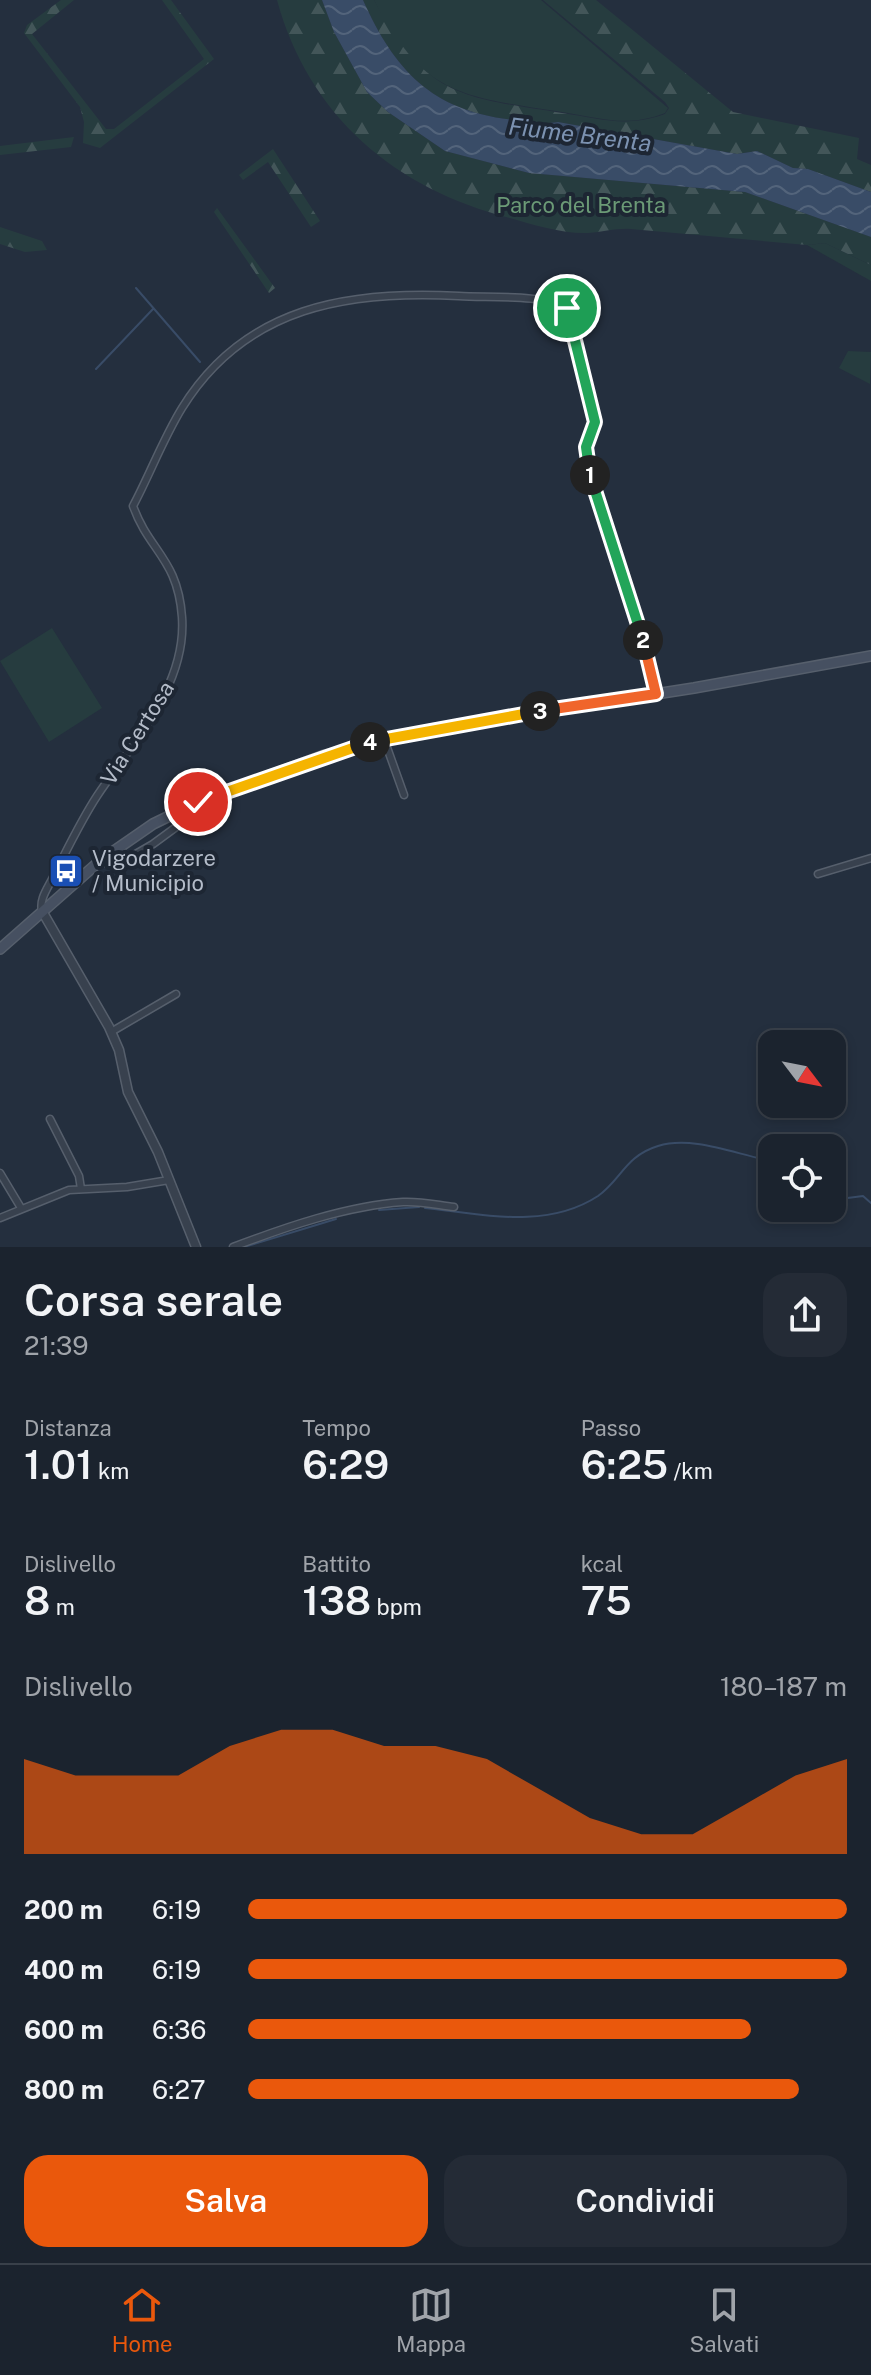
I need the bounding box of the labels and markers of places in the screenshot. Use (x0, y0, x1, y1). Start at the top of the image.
pin (533, 274, 601, 342)
pin: 1 (570, 455, 610, 495)
pin: 2 (623, 620, 663, 660)
pin: 3 (520, 691, 560, 731)
pin: 4 (350, 722, 390, 762)
pin (164, 768, 232, 836)
place label: Vigodarzere / Municipio (92, 845, 216, 896)
bus stop icon: Vigodarzere / Municipio (47, 852, 85, 890)

